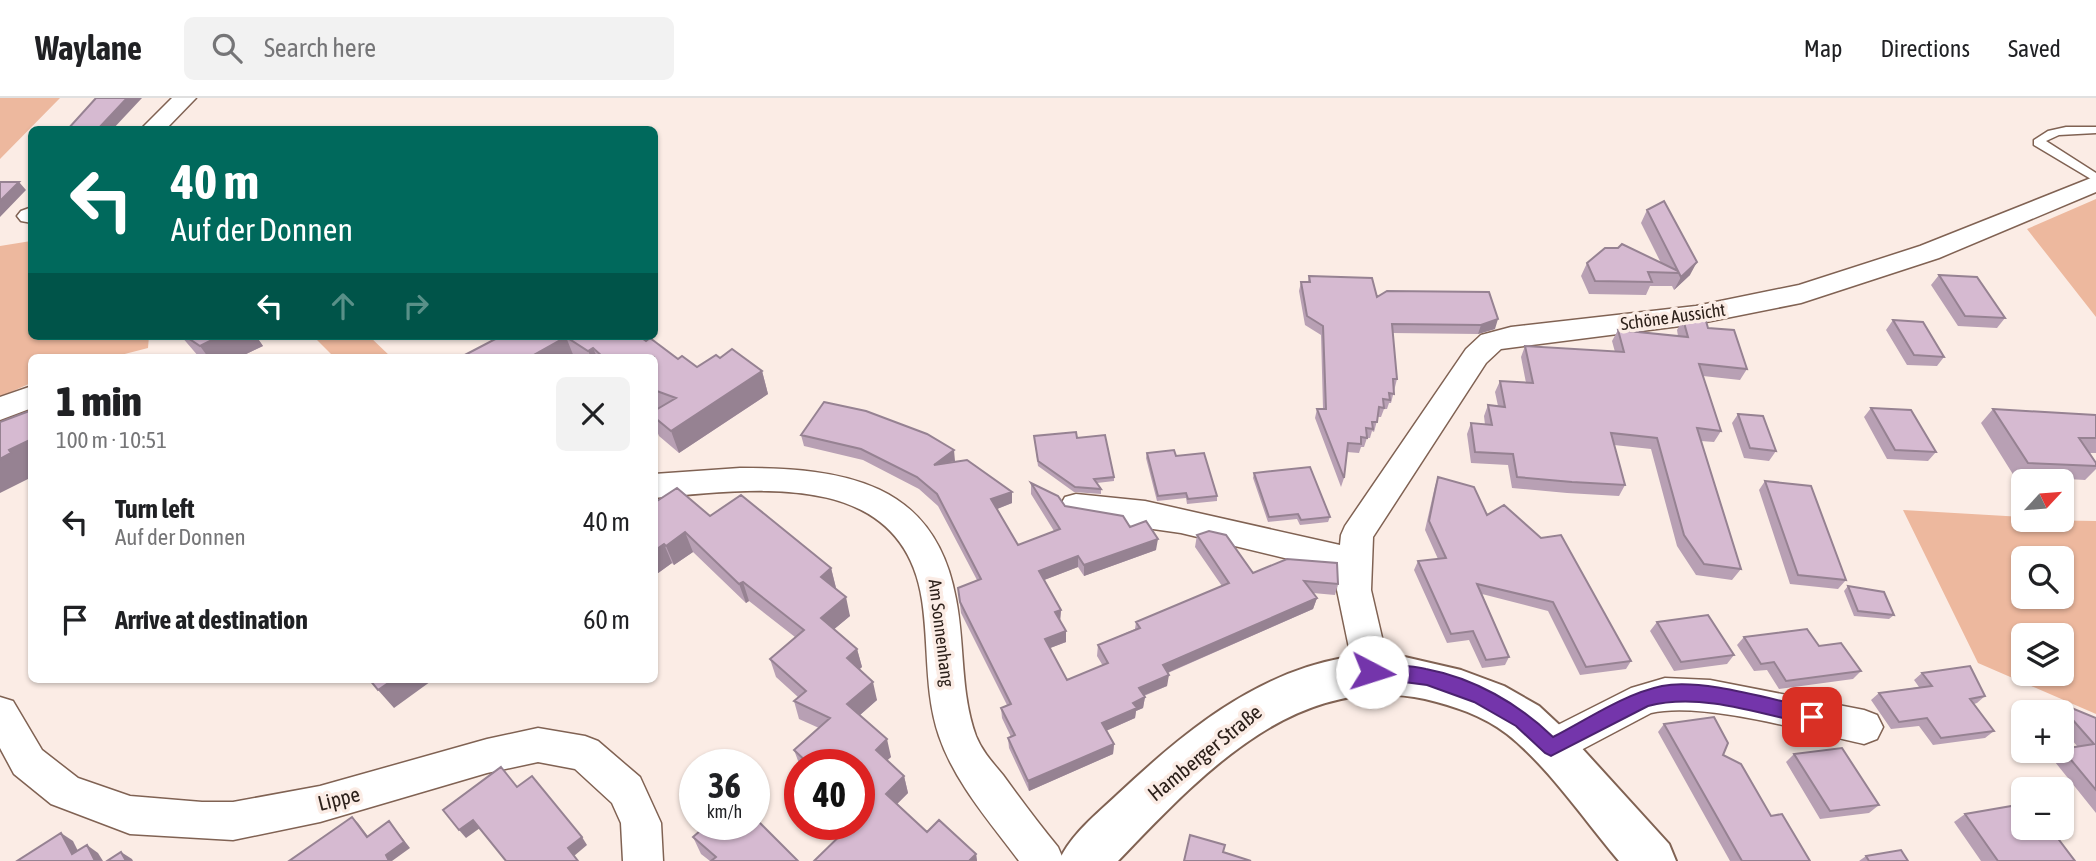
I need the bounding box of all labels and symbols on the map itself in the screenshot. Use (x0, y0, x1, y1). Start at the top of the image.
street label: Schöne Aussicht (1619, 299, 1727, 334)
north arrow (2011, 469, 2074, 532)
street label: Am Sonnenhang (924, 578, 959, 688)
position arrow (1335, 635, 1409, 709)
pin (1782, 687, 1842, 747)
street label: Hamberger Straße (1143, 699, 1266, 805)
speed limit sign: 40 (784, 749, 875, 840)
street label: Lippe (315, 781, 362, 815)

